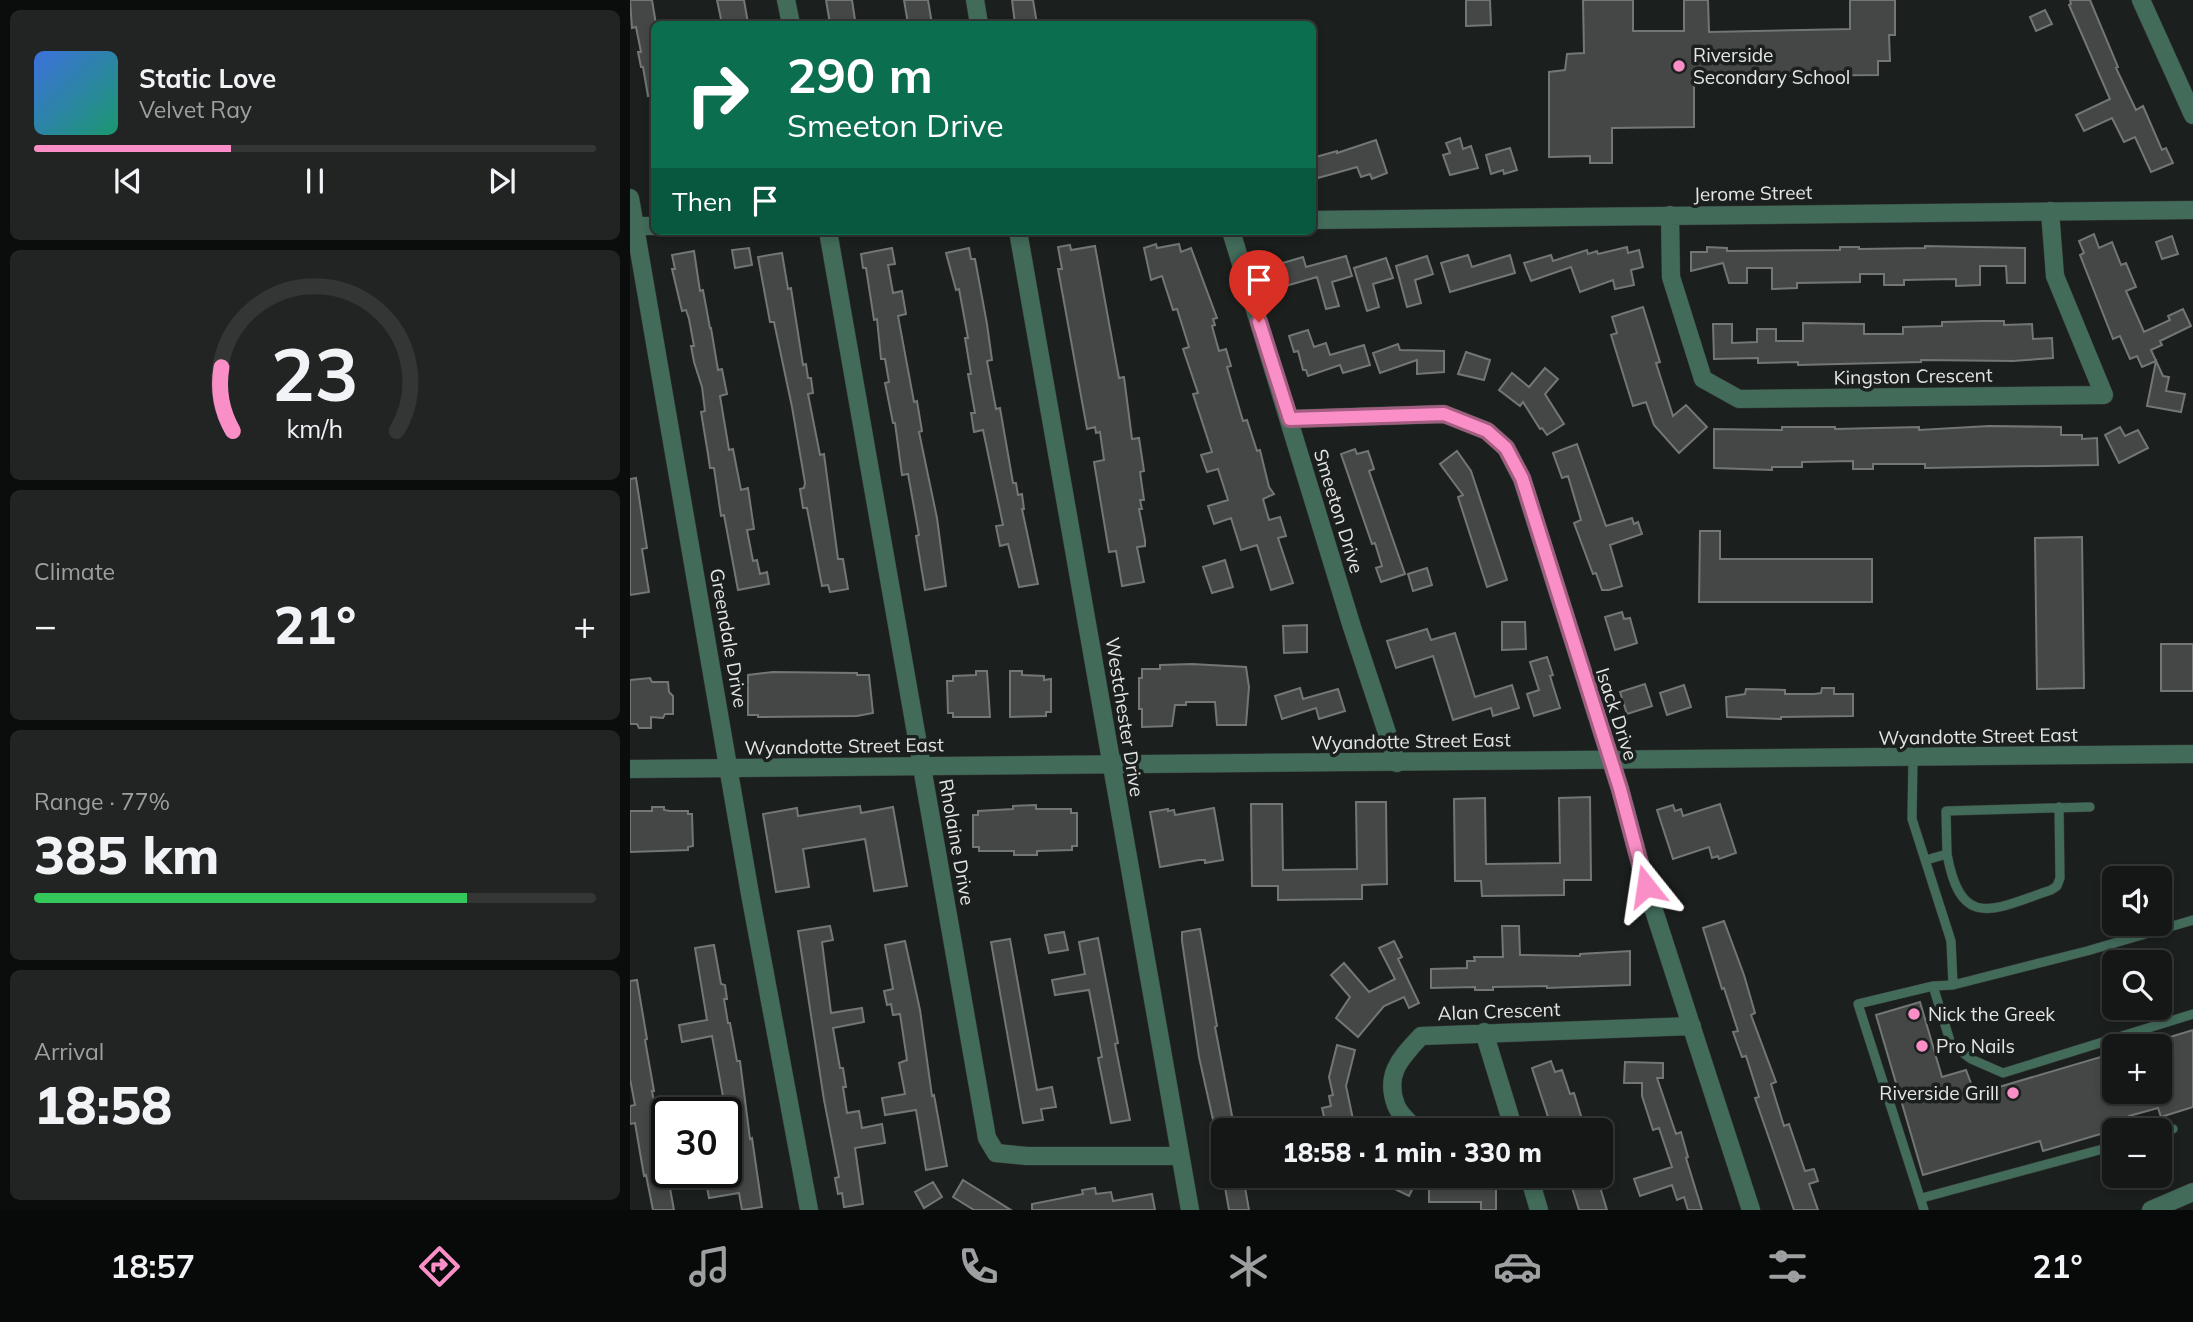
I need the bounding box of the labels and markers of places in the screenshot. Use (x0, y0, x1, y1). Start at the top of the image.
place label: Riverside Secondary School (1693, 43, 1850, 89)
marker: Riverside Secondary School (1671, 58, 1687, 74)
pin (1229, 250, 1289, 322)
place label: Nick the Greek (1928, 1002, 2055, 1026)
marker: Nick the Greek (1906, 1006, 1922, 1022)
place label: Pro Nails (1936, 1034, 2015, 1058)
marker: Pro Nails (1914, 1038, 1930, 1054)
place label: Riverside Grill (1879, 1081, 1999, 1105)
marker: Riverside Grill (2005, 1085, 2021, 1101)

